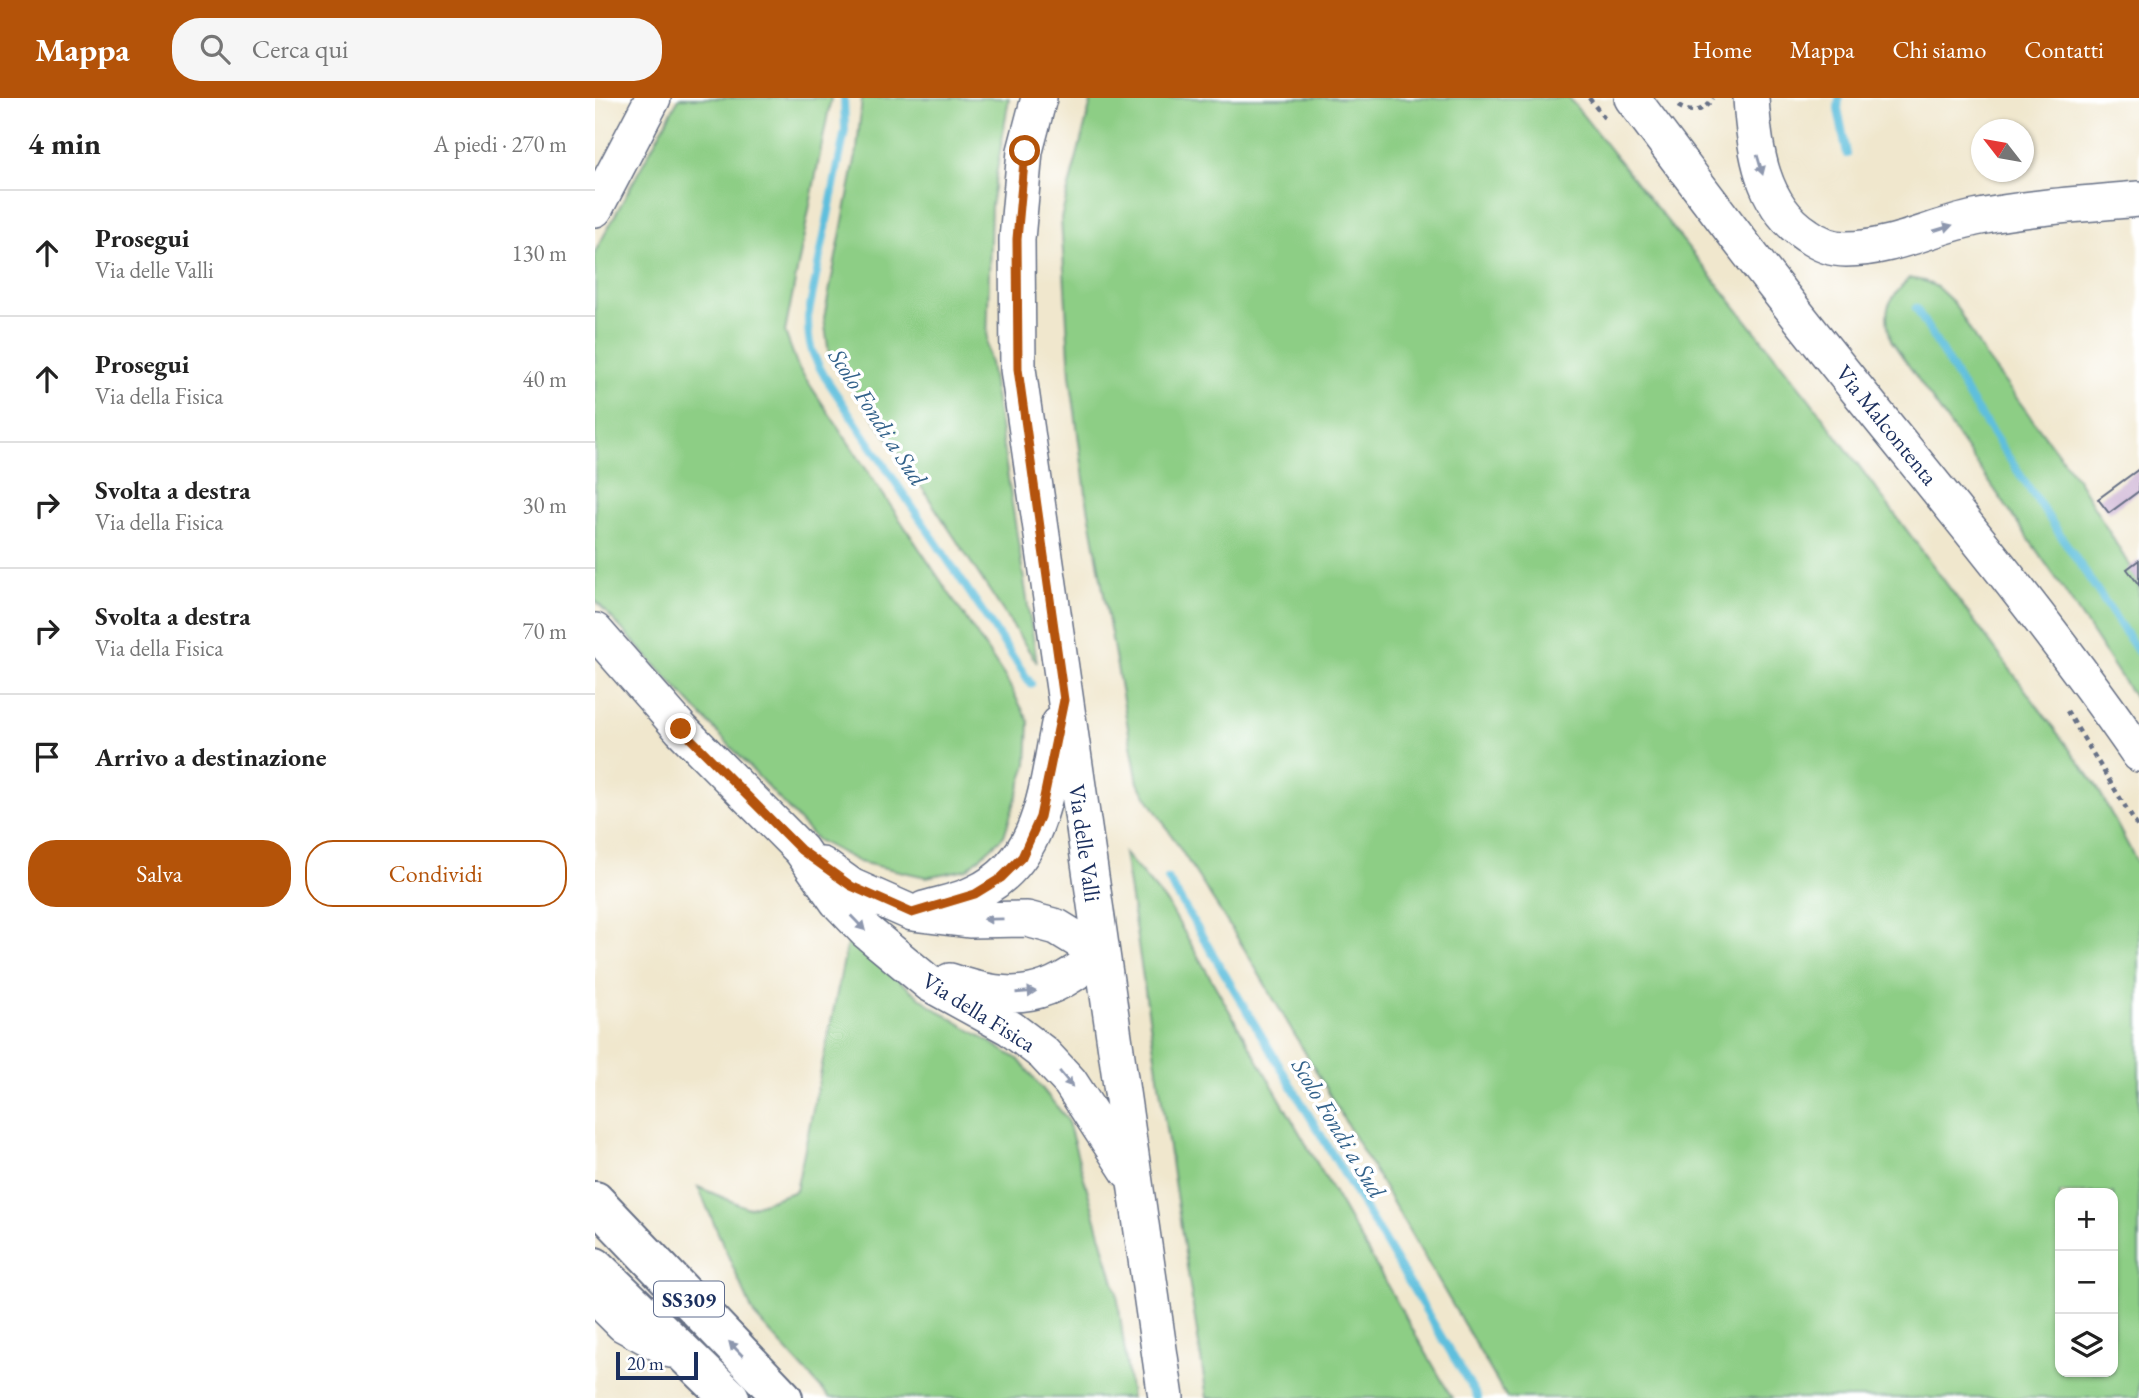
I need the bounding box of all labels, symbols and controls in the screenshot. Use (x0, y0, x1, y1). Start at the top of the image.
search box (172, 18, 662, 81)
text: Mappa (35, 28, 130, 71)
icon: search (196, 30, 234, 68)
text: Cerca qui (252, 32, 348, 66)
text: Home (1692, 34, 1752, 65)
text: Mappa (1790, 34, 1855, 65)
text: Chi siamo (1893, 34, 1986, 65)
text: Contatti (2024, 34, 2104, 65)
north arrow (1971, 119, 2034, 182)
text: 4 min (28, 124, 101, 163)
text: A piedi · 270 m (433, 129, 567, 159)
route start (1009, 135, 1040, 166)
one-way arrow (1756, 155, 1766, 176)
text: Prosegui (95, 221, 190, 255)
one-way arrow (1932, 223, 1953, 233)
icon: ahead (28, 234, 66, 272)
text: 130 m (511, 238, 567, 268)
text: Via delle Valli (95, 255, 214, 285)
water label: Scolo Fondi a Sud (821, 341, 934, 492)
text: Prosegui (95, 347, 190, 381)
street label: Via Malcontenta (1829, 359, 1945, 492)
icon: ahead (28, 360, 66, 398)
text: 40 m (522, 364, 567, 394)
text: Via della Fisica (95, 381, 224, 411)
text: Svolta a destra (95, 473, 251, 507)
icon: right (28, 486, 66, 524)
text: 30 m (522, 490, 567, 520)
text: Via della Fisica (95, 507, 224, 537)
text: Svolta a destra (95, 599, 251, 633)
icon: right (28, 612, 66, 650)
text: 70 m (522, 616, 567, 646)
text: Via della Fisica (95, 633, 224, 663)
route end (665, 713, 696, 744)
icon: arrive (28, 738, 66, 776)
text: Arrivo a destinazione (95, 740, 327, 774)
street label: Via delle Valli (1062, 782, 1108, 904)
button: Salva (28, 840, 291, 907)
button: Condividi (305, 840, 567, 907)
one-way arrow (982, 913, 1004, 925)
one-way arrow (850, 914, 866, 931)
street label: Via della Fisica (917, 965, 1042, 1059)
one-way arrow (1016, 987, 1038, 998)
water label: Scolo Fondi a Sud (1285, 1051, 1393, 1204)
one-way arrow (1058, 1070, 1073, 1087)
map controls (2055, 1188, 2118, 1377)
button: + (2055, 1188, 2118, 1251)
button: − (2055, 1251, 2118, 1314)
road number: SS309 (654, 1282, 724, 1316)
button: layers (2055, 1314, 2118, 1377)
one-way arrow (728, 1340, 744, 1357)
scale bar (616, 1349, 698, 1381)
text: 20 m (627, 1351, 664, 1376)

